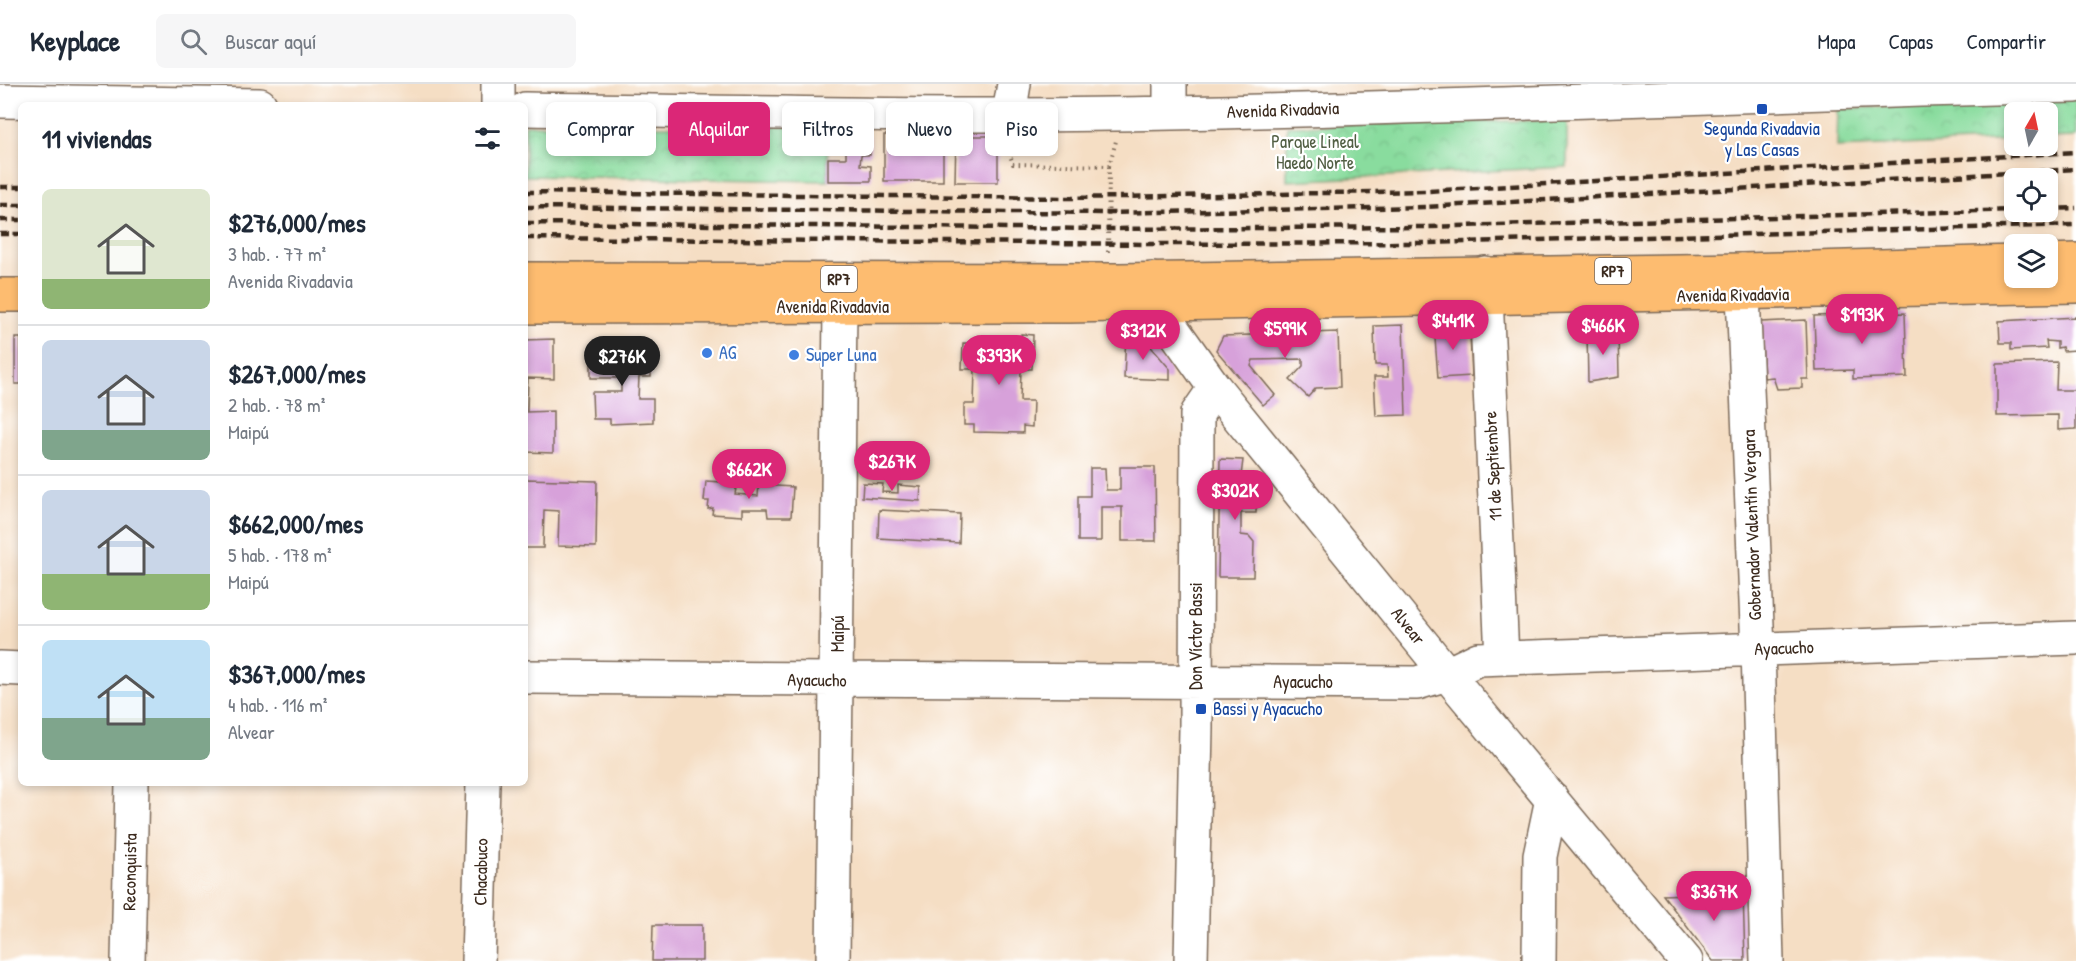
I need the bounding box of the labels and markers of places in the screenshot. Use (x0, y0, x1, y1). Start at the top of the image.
marker: Segunda Rivadavia y Las Casas (1755, 102, 1769, 116)
place label: Segunda Rivadavia y Las Casas (1704, 116, 1820, 162)
pin: $193K (1820, 294, 1904, 345)
pin: $441K (1411, 300, 1495, 351)
pin: $466K (1561, 305, 1645, 356)
pin: $599K (1243, 308, 1327, 359)
pin: $312K (1101, 310, 1185, 361)
pin: $393K (957, 335, 1041, 386)
pin: $276K (580, 336, 664, 387)
place label: AG (719, 340, 737, 365)
place label: Super Luna (806, 342, 877, 367)
marker: AG (700, 346, 714, 360)
marker: Super Luna (787, 348, 801, 362)
pin: $267K (850, 441, 934, 492)
pin: $662K (707, 449, 791, 500)
pin: $302K (1193, 470, 1277, 521)
place label: Bassi y Ayacucho (1213, 696, 1322, 721)
marker: Bassi y Ayacucho (1194, 702, 1208, 716)
pin: $367K (1672, 871, 1756, 922)

